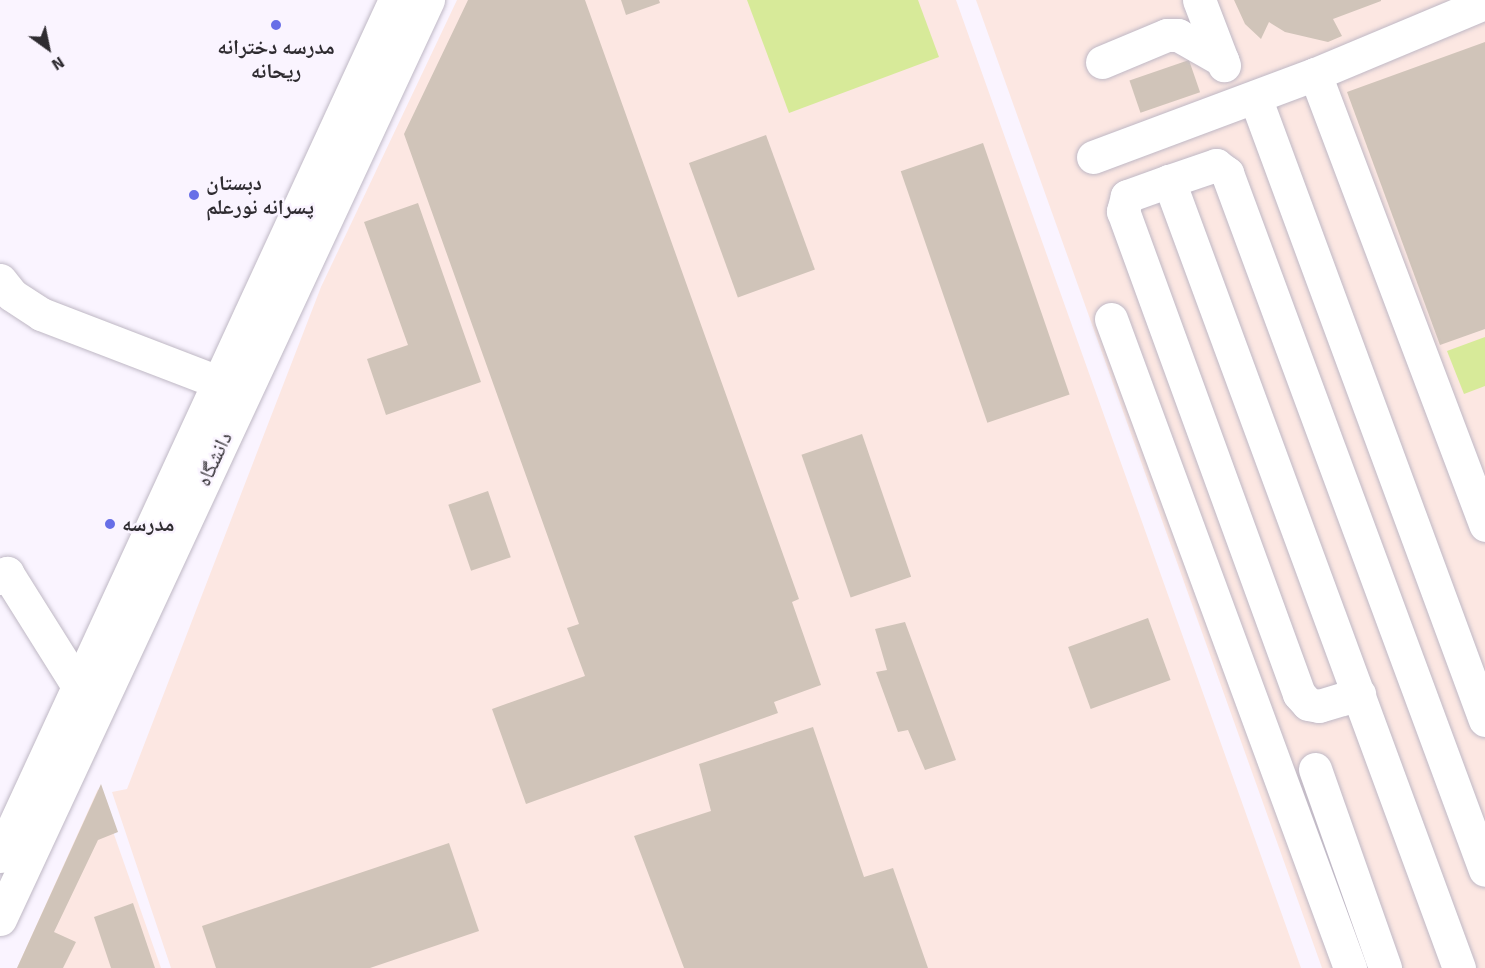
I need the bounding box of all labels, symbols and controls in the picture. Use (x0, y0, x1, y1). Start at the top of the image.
north arrow (18, 18, 78, 78)
marker: مدرسه دخترانه ریحانه (269, 18, 283, 32)
place label: مدرسه دخترانه ریحانه (217, 34, 335, 84)
text: N (48, 52, 68, 75)
place label: دبستان پسرانه نورعلم (206, 170, 314, 220)
marker: دبستان پسرانه نورعلم (187, 188, 201, 202)
street label: دانشگاه (191, 428, 237, 490)
place label: مدرسه (122, 511, 175, 537)
marker: مدرسه (103, 517, 117, 531)

